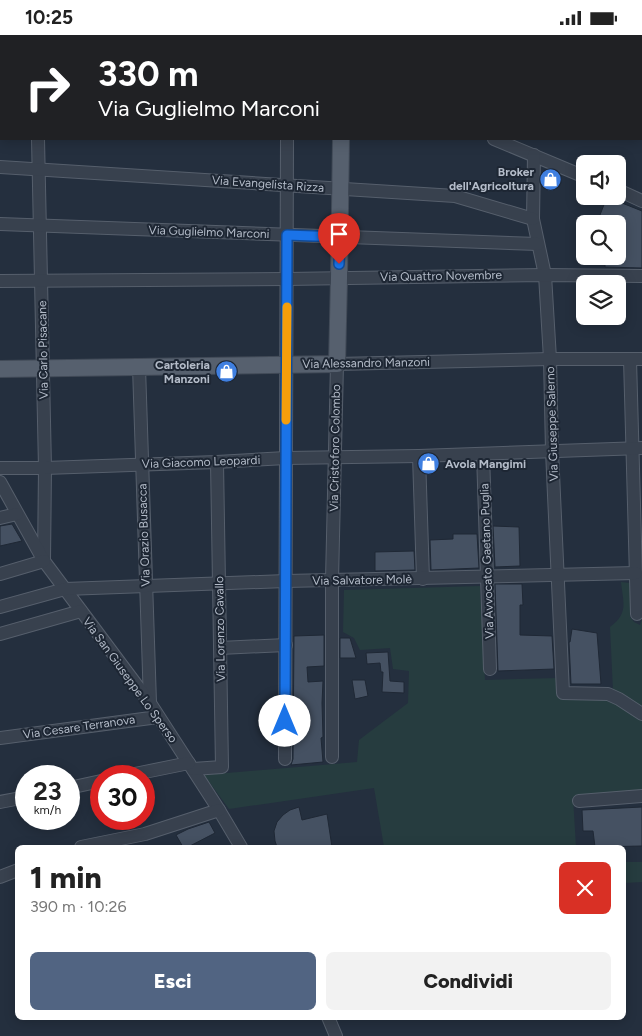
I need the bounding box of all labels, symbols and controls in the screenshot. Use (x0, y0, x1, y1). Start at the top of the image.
text: 10:25 (25, 6, 73, 29)
text: 330 m (98, 53, 198, 95)
icon: right (15, 55, 80, 120)
text: Via Guglielmo Marconi (98, 95, 320, 122)
map controls (576, 155, 626, 325)
button: sound (576, 155, 626, 205)
place label: Broker dell'Agricoltura (449, 165, 534, 193)
shop icon: Broker dell'Agricoltura (538, 167, 562, 191)
street label: Via Evangelista Rizza (211, 173, 325, 195)
pin (318, 213, 360, 264)
button: search (576, 215, 626, 265)
icon: arrive (325, 220, 353, 248)
street label: Via Guglielmo Marconi (148, 223, 270, 241)
street label: Via Quattro Novembre (380, 268, 503, 284)
button: layers (576, 275, 626, 325)
street label: Via Carlo Pisacane (35, 300, 51, 400)
street label: Via Alessandro Manzoni (302, 355, 430, 371)
place label: Cartoleria Manzoni (155, 358, 210, 386)
shop icon: Cartoleria Manzoni (214, 360, 238, 384)
street label: Via Giuseppe Salerno (543, 366, 561, 482)
street label: Via Cristoforo Colombo (327, 384, 343, 512)
shop icon: Avola Mangimi (417, 452, 441, 476)
street label: Via Giacomo Leopardi (141, 453, 261, 471)
place label: Avola Mangimi (445, 457, 526, 471)
street label: Via Orazio Busacca (135, 483, 153, 587)
street label: Via Avvocato Gaetano Puglia (477, 483, 497, 639)
street label: Via Salvatore Molè (312, 572, 412, 588)
street label: Via Lorenzo Cavallo (212, 576, 228, 682)
street label: Via San Giuseppe Lo Sperso (80, 615, 180, 745)
position arrow (258, 694, 310, 746)
street label: Via Cesare Terranova (22, 712, 136, 742)
speed limit sign: 30 (90, 765, 155, 830)
text: 23 (33, 776, 62, 806)
text: km/h (34, 803, 61, 817)
text: 1 min (30, 859, 102, 896)
button: close (559, 862, 611, 914)
text: 390 m · 10:26 (30, 897, 126, 916)
button: Esci (30, 952, 316, 1010)
button: Condividi (326, 952, 611, 1010)

